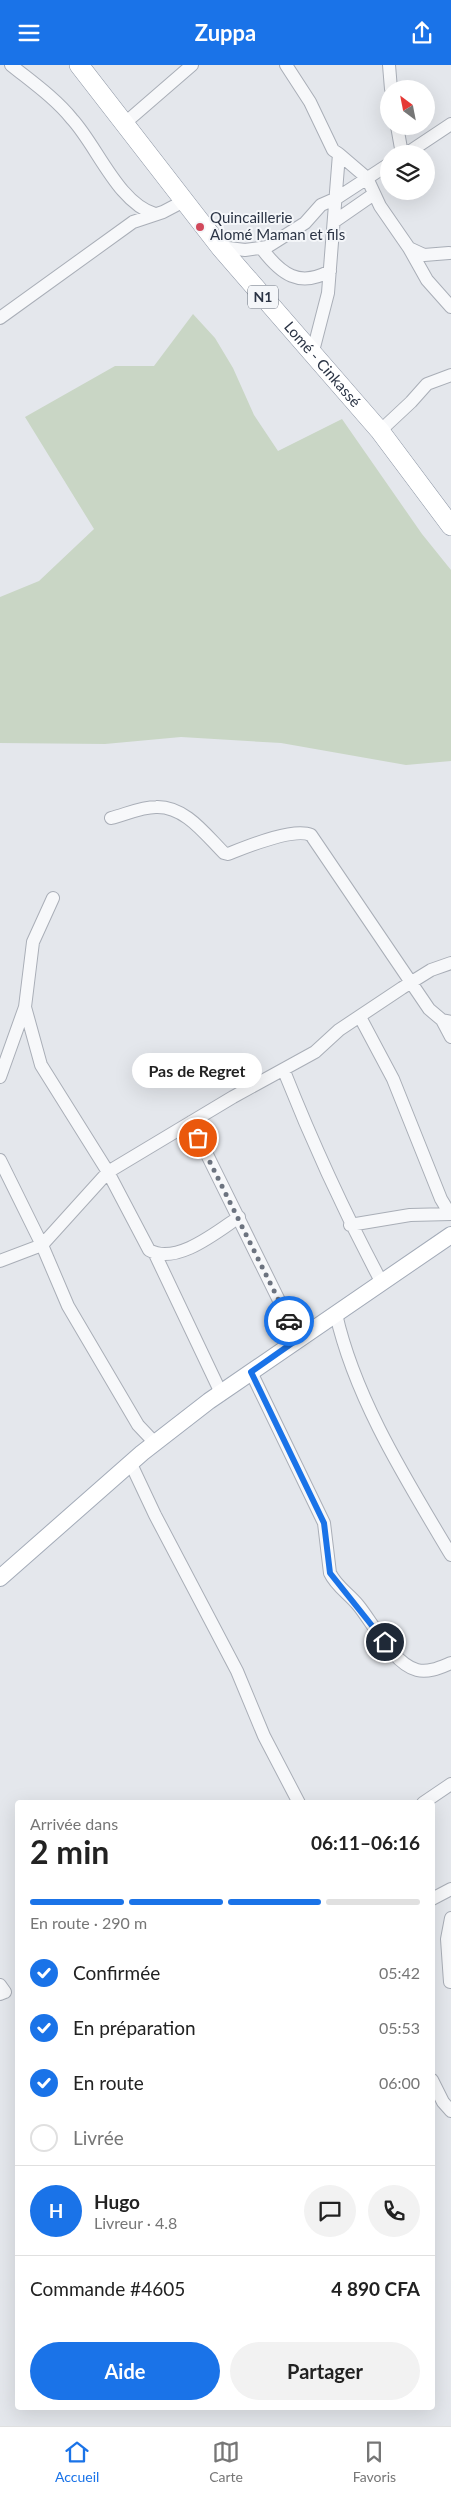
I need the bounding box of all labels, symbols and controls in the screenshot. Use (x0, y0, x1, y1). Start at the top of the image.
icon: menu (15, 19, 43, 47)
text: Zuppa (195, 19, 256, 46)
icon: share (408, 19, 436, 47)
north arrow (380, 80, 435, 135)
map controls (380, 80, 435, 200)
button: layers (380, 145, 435, 200)
place label: Quincaillerie Alomé Maman et fils (210, 208, 345, 243)
marker: Quincaillerie Alomé Maman et fils (194, 221, 206, 233)
road number: N1 (248, 285, 278, 308)
street label: Lomé - Cinkassé (281, 318, 365, 410)
callout: Pas de Regret (133, 1053, 263, 1088)
text: Pas de Regret (148, 1061, 246, 1080)
pin (177, 1117, 219, 1159)
icon: bag (184, 1124, 212, 1152)
courier (264, 1296, 314, 1346)
icon: car (275, 1307, 303, 1335)
pin (364, 1621, 406, 1663)
icon: home (371, 1628, 399, 1656)
text: Arrivée dans (30, 1814, 118, 1833)
text: 06:11–06:16 (311, 1831, 420, 1854)
text: 2 min (30, 1832, 109, 1871)
text: En route · 290 m (30, 1913, 147, 1932)
icon: check (30, 1959, 58, 1987)
text: Confirmée (73, 1961, 160, 1984)
text: 05:42 (379, 1963, 420, 1982)
icon: check (30, 2014, 58, 2042)
text: En préparation (73, 2016, 196, 2039)
text: 05:53 (379, 2018, 420, 2037)
icon: check (30, 2069, 58, 2097)
text: En route (73, 2071, 144, 2094)
text: 06:00 (379, 2073, 420, 2092)
text: Livrée (73, 2126, 124, 2149)
button: chat (304, 2185, 356, 2237)
button: phone (368, 2185, 420, 2237)
text: Hugo (94, 2190, 140, 2213)
text: H (49, 2199, 63, 2222)
text: Livreur · 4.8 (94, 2213, 177, 2232)
text: Commande #4605 (30, 2277, 185, 2300)
text: 4 890 CFA (331, 2277, 420, 2300)
button: Aide (30, 2342, 220, 2400)
button: Partager (230, 2342, 420, 2400)
tab: Accueil (55, 2438, 99, 2485)
tab: Carte (209, 2438, 243, 2485)
tab: Favoris (353, 2438, 396, 2485)

